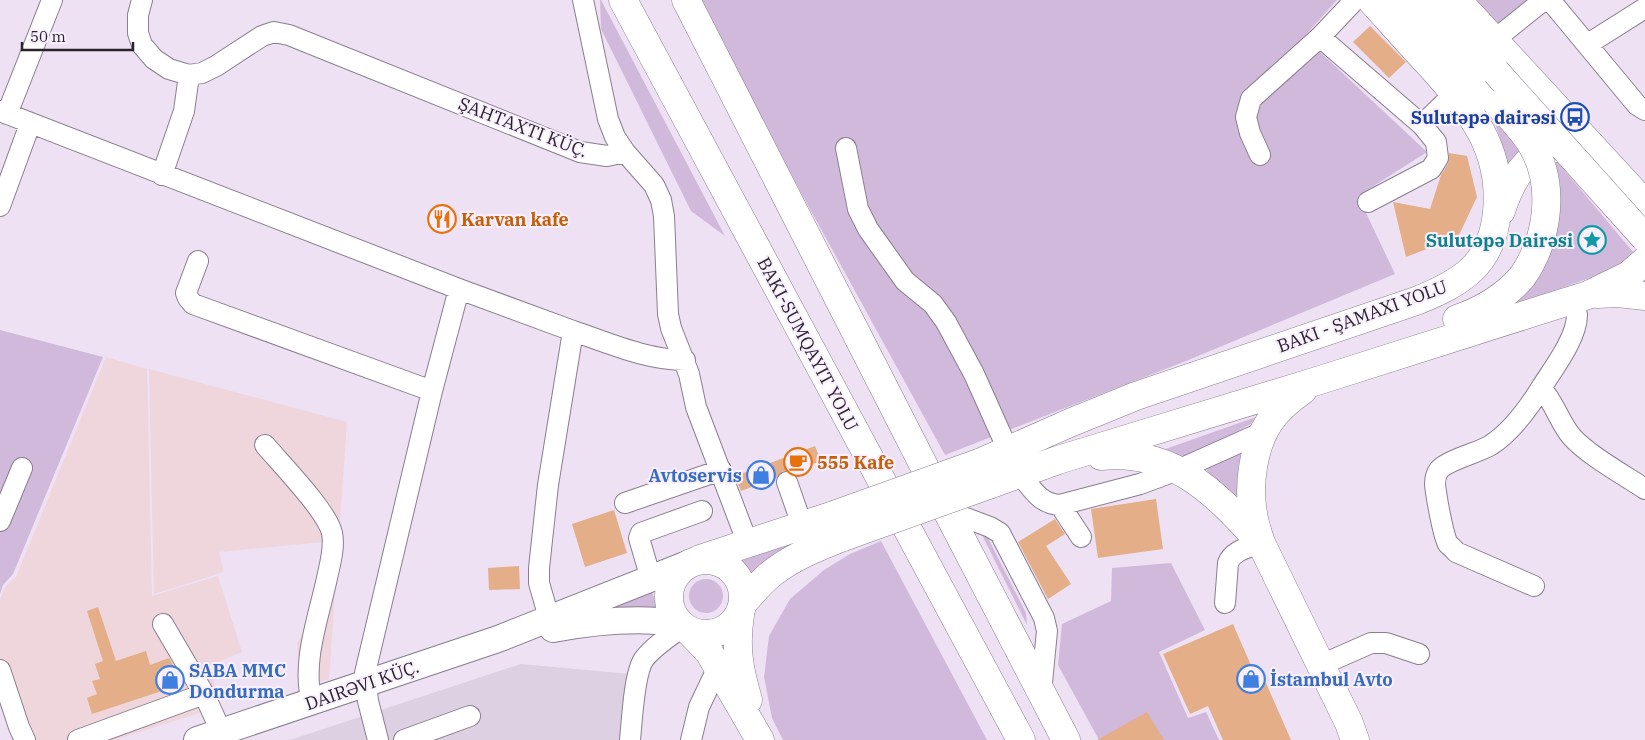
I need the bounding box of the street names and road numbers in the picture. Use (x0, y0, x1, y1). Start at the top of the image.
street label: ŞAHTAXTI KÜÇ. (455, 92, 591, 162)
street label: BAKI-SUMQAYIT YOLU (752, 253, 864, 435)
street label: BAKI - ŞAMAXI YOLU (1274, 275, 1450, 357)
street label: DAIRƏVI KÜÇ. (302, 655, 422, 715)

